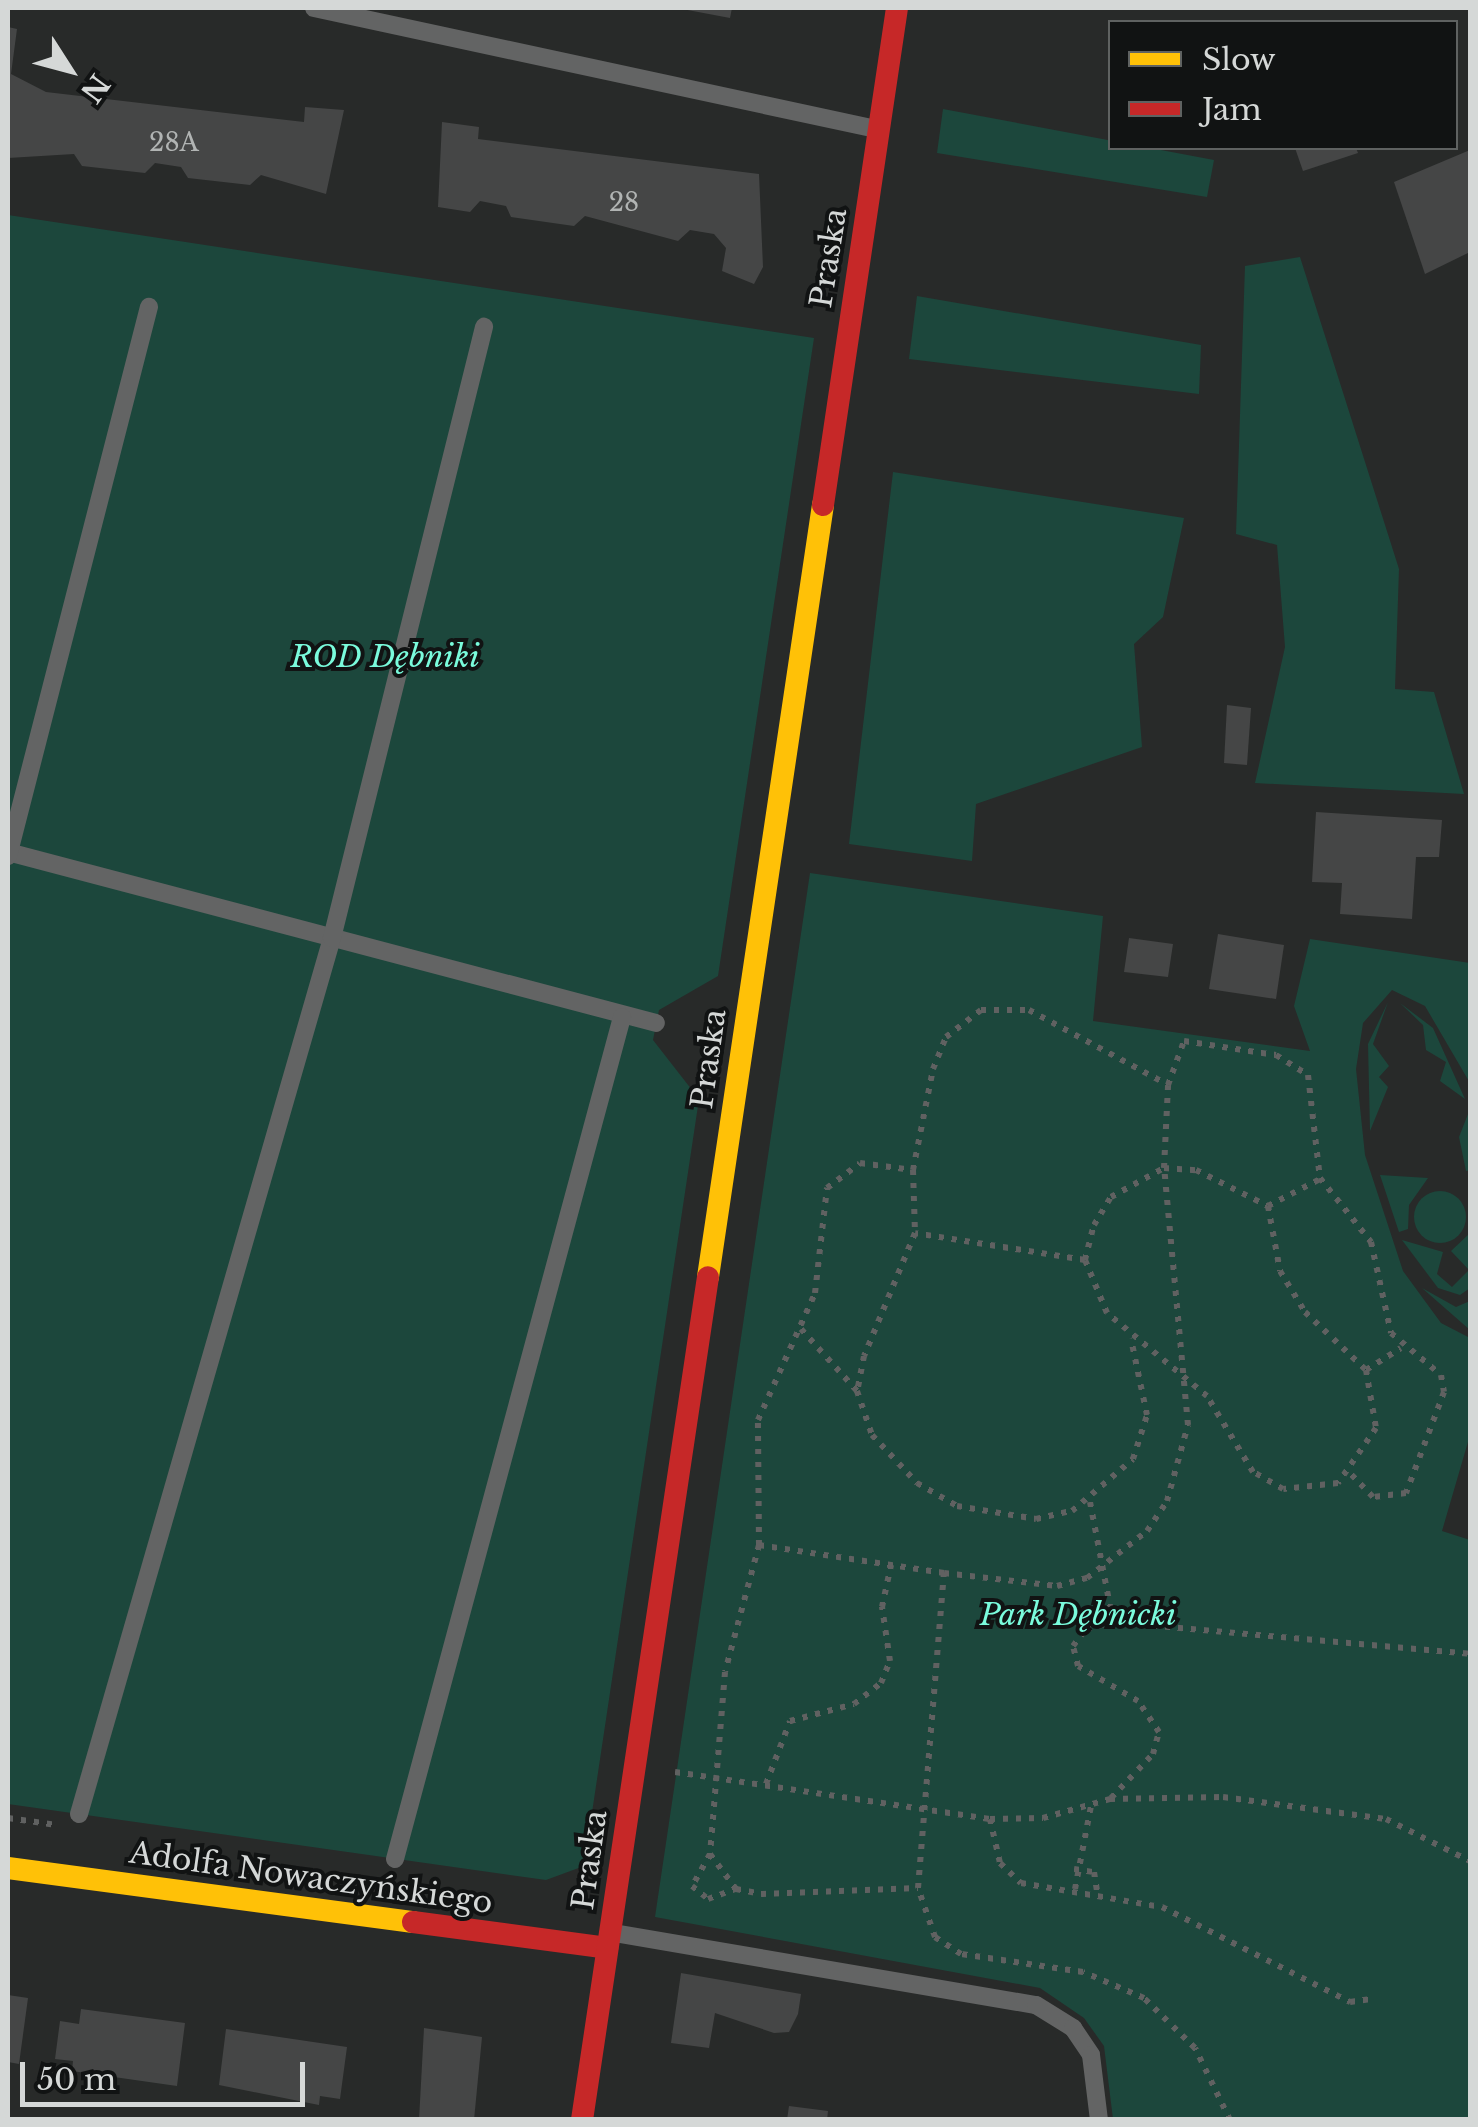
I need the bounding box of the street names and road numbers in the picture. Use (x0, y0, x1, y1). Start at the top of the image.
street label: Praska (803, 206, 855, 310)
street label: Praska (684, 1007, 734, 1111)
street label: Praska (565, 1808, 615, 1912)
street label: Adolfa Nowaczyńskiego (127, 1835, 495, 1921)

